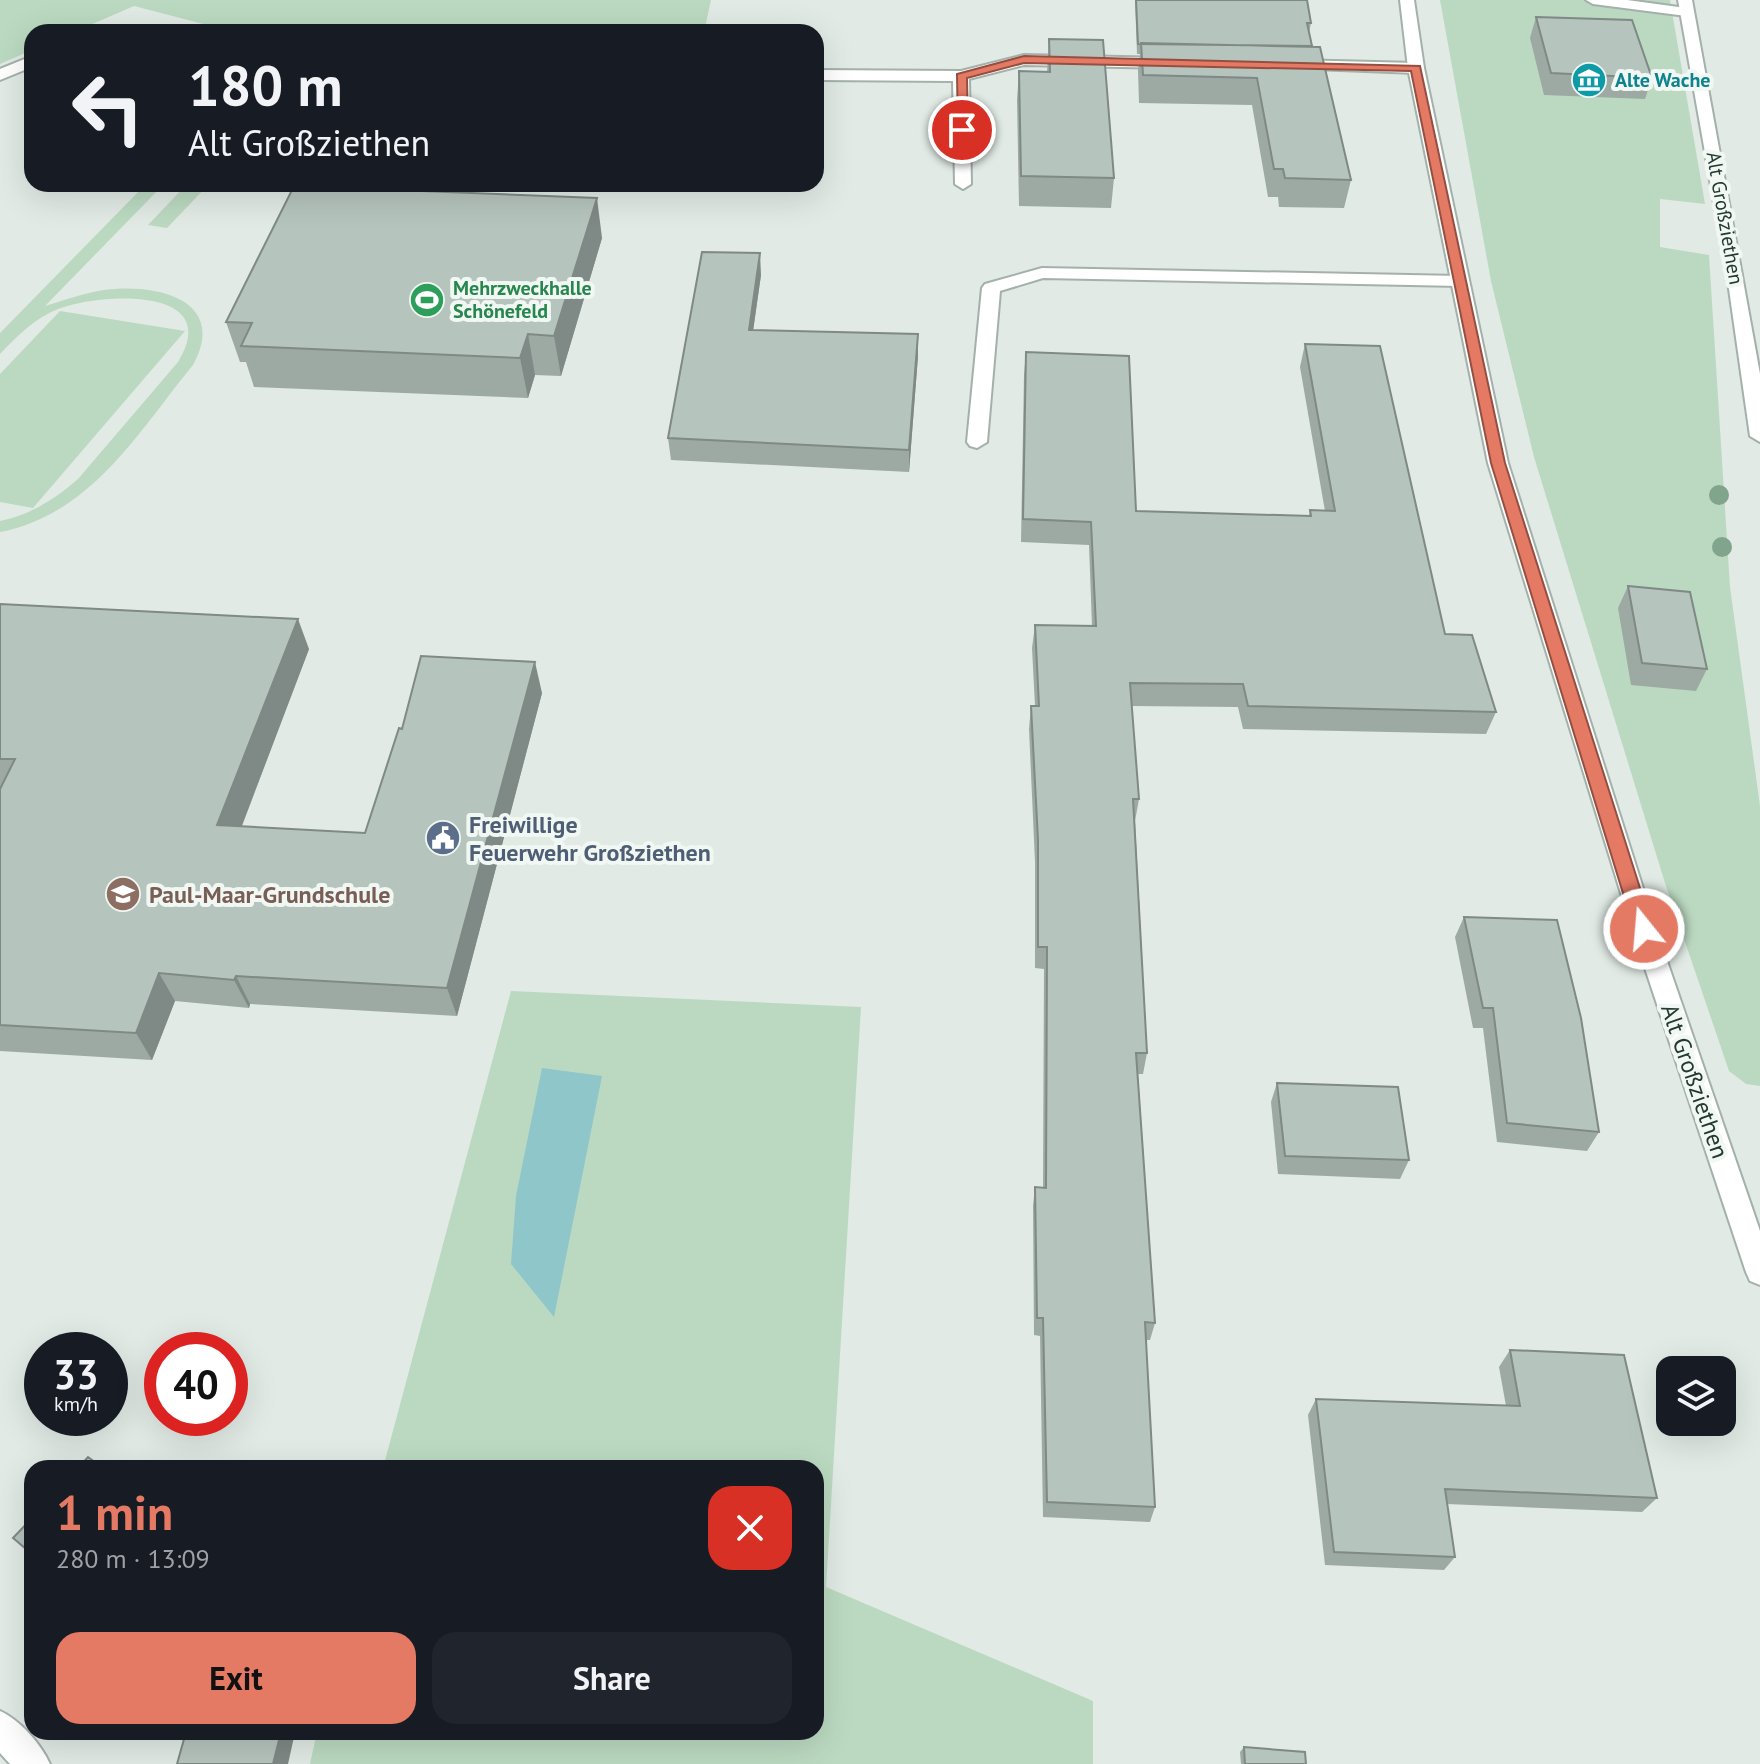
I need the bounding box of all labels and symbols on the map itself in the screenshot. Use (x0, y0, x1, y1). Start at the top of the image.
museum icon: Alte Wache (1570, 61, 1608, 99)
place label: Alte Wache (1615, 67, 1711, 93)
pin (928, 96, 996, 164)
street label: Alt Großziethen (1701, 149, 1749, 287)
place label: Mehrzweckhalle Schönefeld (453, 275, 592, 324)
sports icon: Mehrzweckhalle Schönefeld (408, 281, 446, 319)
place label: Freiwillige Feuerwehr Großziethen (469, 809, 711, 868)
public building icon: Freiwillige Feuerwehr Großziethen (424, 819, 462, 857)
school or university icon: Paul-Maar-Grundschule (104, 875, 142, 913)
place label: Paul-Maar-Grundschule (149, 879, 390, 910)
position arrow (1602, 887, 1686, 971)
street label: Alt Großziethen (1654, 1000, 1736, 1162)
speed limit sign: 40 (144, 1332, 248, 1436)

